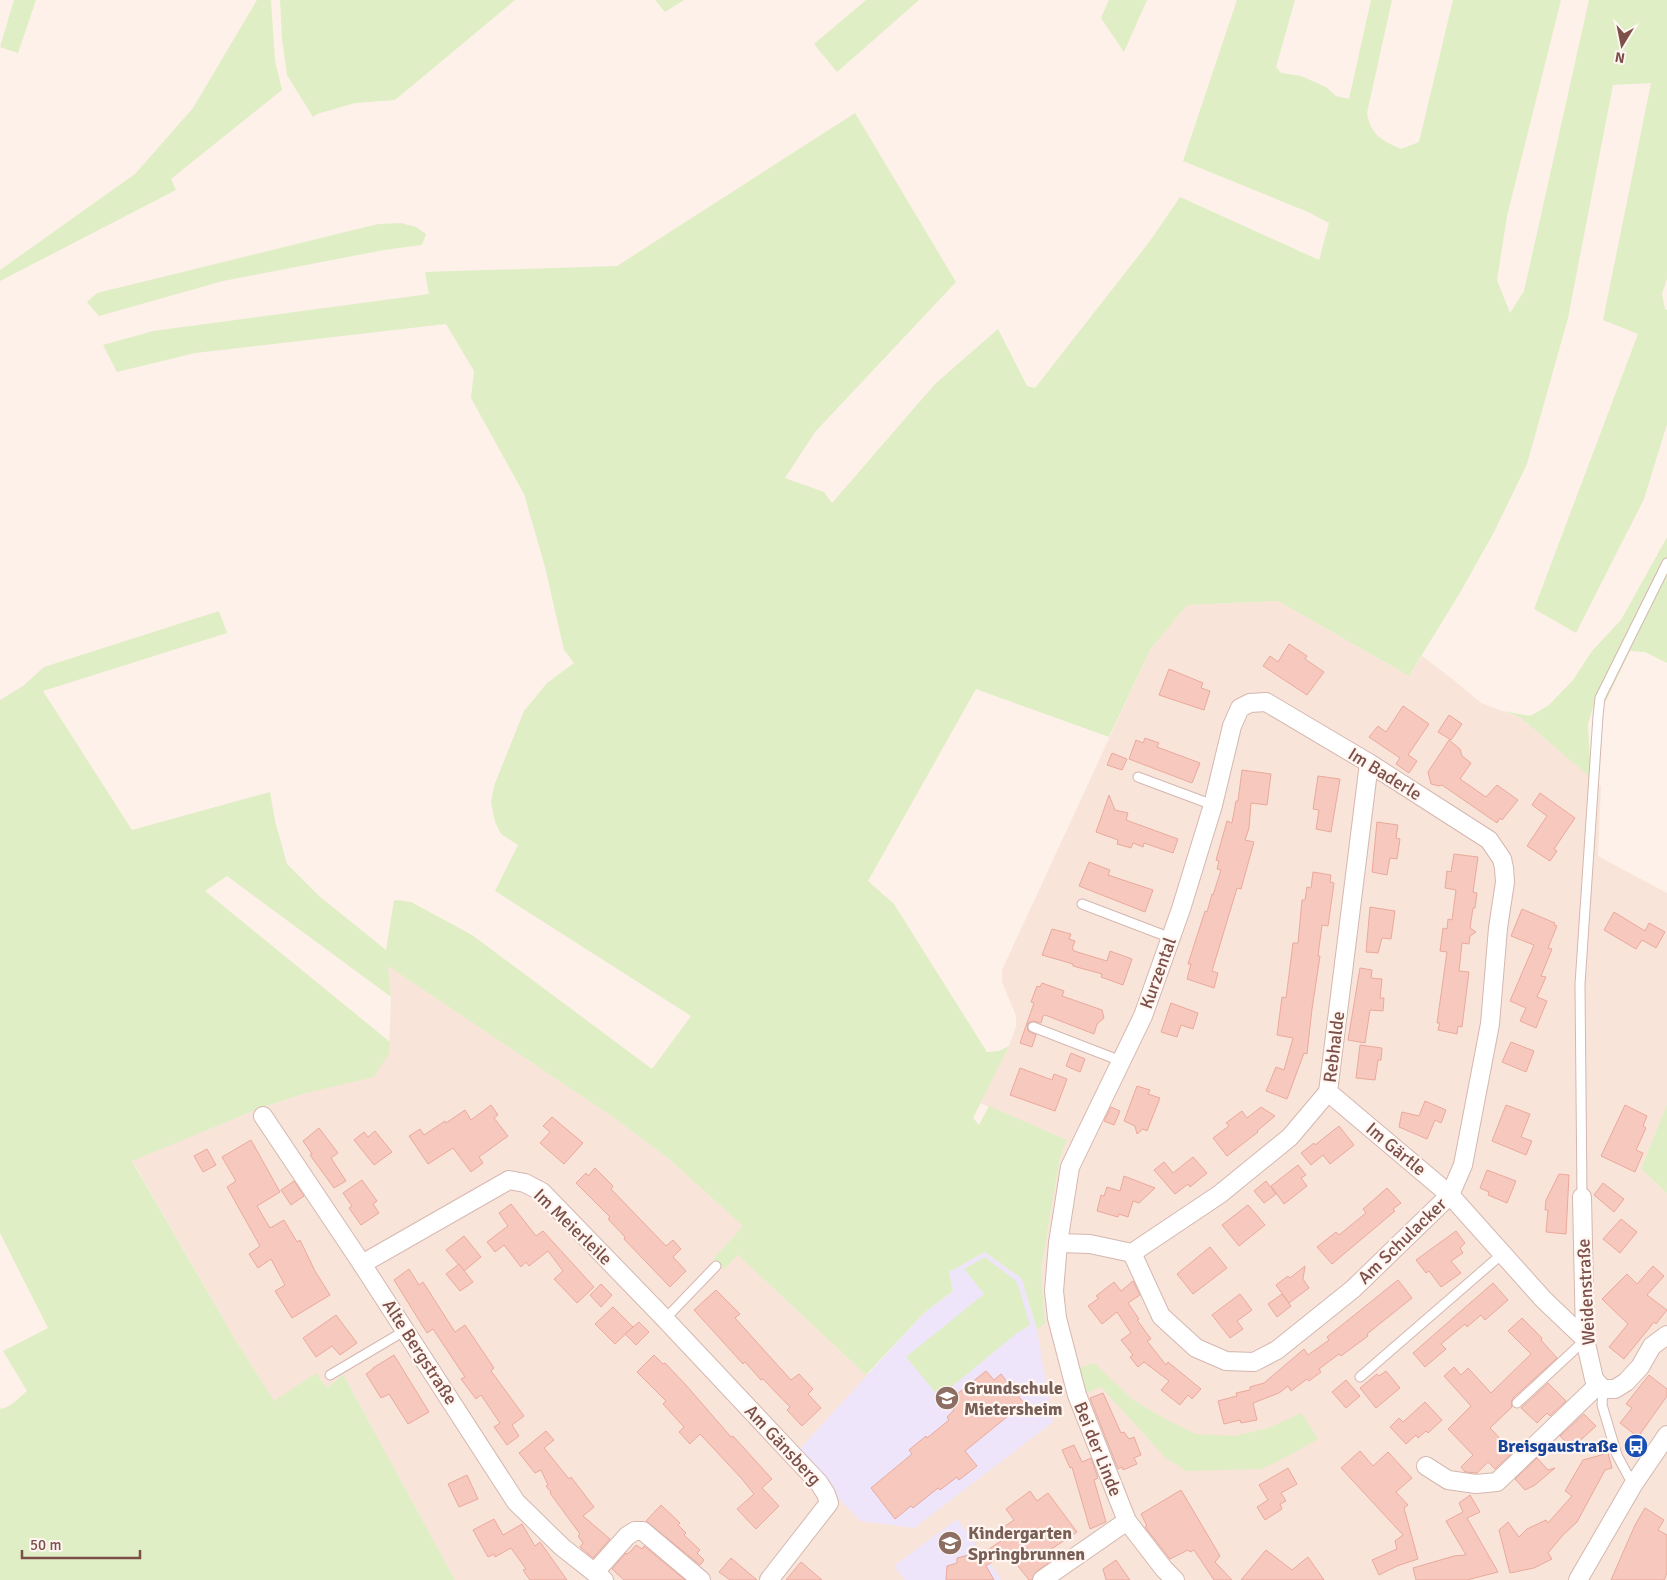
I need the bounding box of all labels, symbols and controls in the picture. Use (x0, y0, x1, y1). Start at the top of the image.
north arrow (1597, 20, 1647, 70)
text: N (1614, 48, 1626, 67)
street label: Im Baderle (1344, 743, 1426, 805)
street label: Kurzental (1135, 934, 1181, 1012)
street label: Rebhalde (1319, 1010, 1349, 1084)
street label: Im Gärtle (1361, 1118, 1431, 1180)
street label: Im Meierleile (529, 1184, 617, 1270)
street label: Am Schulacker (1353, 1193, 1451, 1289)
street label: Weidenstraße (1572, 1238, 1600, 1346)
street label: Alte Bergstraße (378, 1295, 462, 1409)
place label: Grundschule Mietersheim (964, 1377, 1063, 1420)
school or university icon: Grundschule Mietersheim (934, 1385, 960, 1411)
street label: Bei der Linde (1069, 1398, 1127, 1500)
street label: Am Gänsberg (740, 1400, 826, 1490)
bus stop icon: Breisgaustraße (1623, 1433, 1649, 1459)
place label: Breisgaustraße (1497, 1435, 1618, 1457)
place label: Kindergarten Springbrunnen (968, 1522, 1085, 1565)
scale bar (22, 1528, 140, 1560)
school or university icon: Kindergarten Springbrunnen (937, 1530, 963, 1556)
text: 50 m (30, 1536, 61, 1554)

